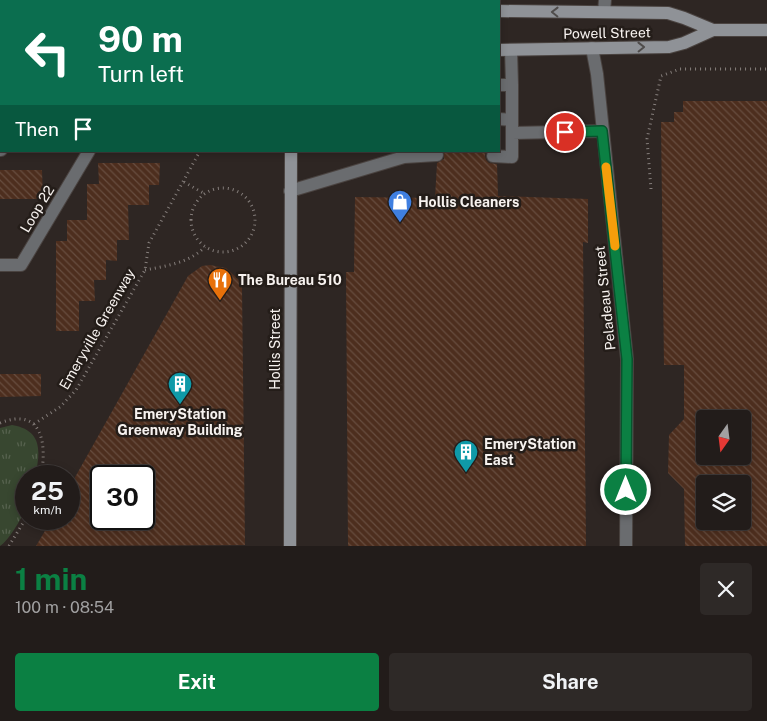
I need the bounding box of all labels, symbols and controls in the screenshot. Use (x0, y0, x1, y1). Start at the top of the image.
one-way arrow (551, 6, 559, 17)
text: 90 m (98, 19, 183, 60)
icon: left (15, 20, 80, 85)
street label: Powell Street (563, 24, 651, 42)
one-way arrow (638, 42, 645, 52)
text: Turn left (98, 61, 184, 87)
pin (544, 111, 586, 153)
icon: arrive (69, 115, 97, 143)
text: Then (15, 118, 59, 140)
icon: arrive (551, 118, 579, 146)
street label: Loop 22 (17, 183, 57, 235)
shop icon: Hollis Cleaners (387, 189, 413, 223)
place label: Hollis Cleaners (418, 194, 519, 210)
street label: Peladeau Street (592, 245, 618, 351)
street label: Emeryville Greenway (56, 265, 138, 392)
restaurant icon: The Bureau 510 (207, 267, 233, 301)
place label: The Bureau 510 (238, 272, 342, 288)
street label: Hollis Street (267, 308, 283, 390)
building icon: EmeryStation Greenway Building (167, 371, 193, 405)
place label: EmeryStation Greenway Building (117, 406, 243, 438)
north arrow (696, 410, 751, 465)
map controls (696, 410, 751, 530)
place label: EmeryStation East (484, 436, 576, 468)
building icon: EmeryStation East (453, 439, 479, 473)
position arrow (599, 463, 651, 515)
speed limit sign: 30 (90, 465, 155, 530)
button: layers (696, 475, 751, 530)
text: 25 (31, 476, 64, 506)
text: km/h (33, 503, 62, 517)
text: 1 min (15, 561, 87, 597)
button: close (700, 563, 752, 615)
text: 100 m · 08:54 (15, 598, 114, 617)
button: Exit (15, 653, 379, 711)
button: Share (389, 653, 752, 711)

